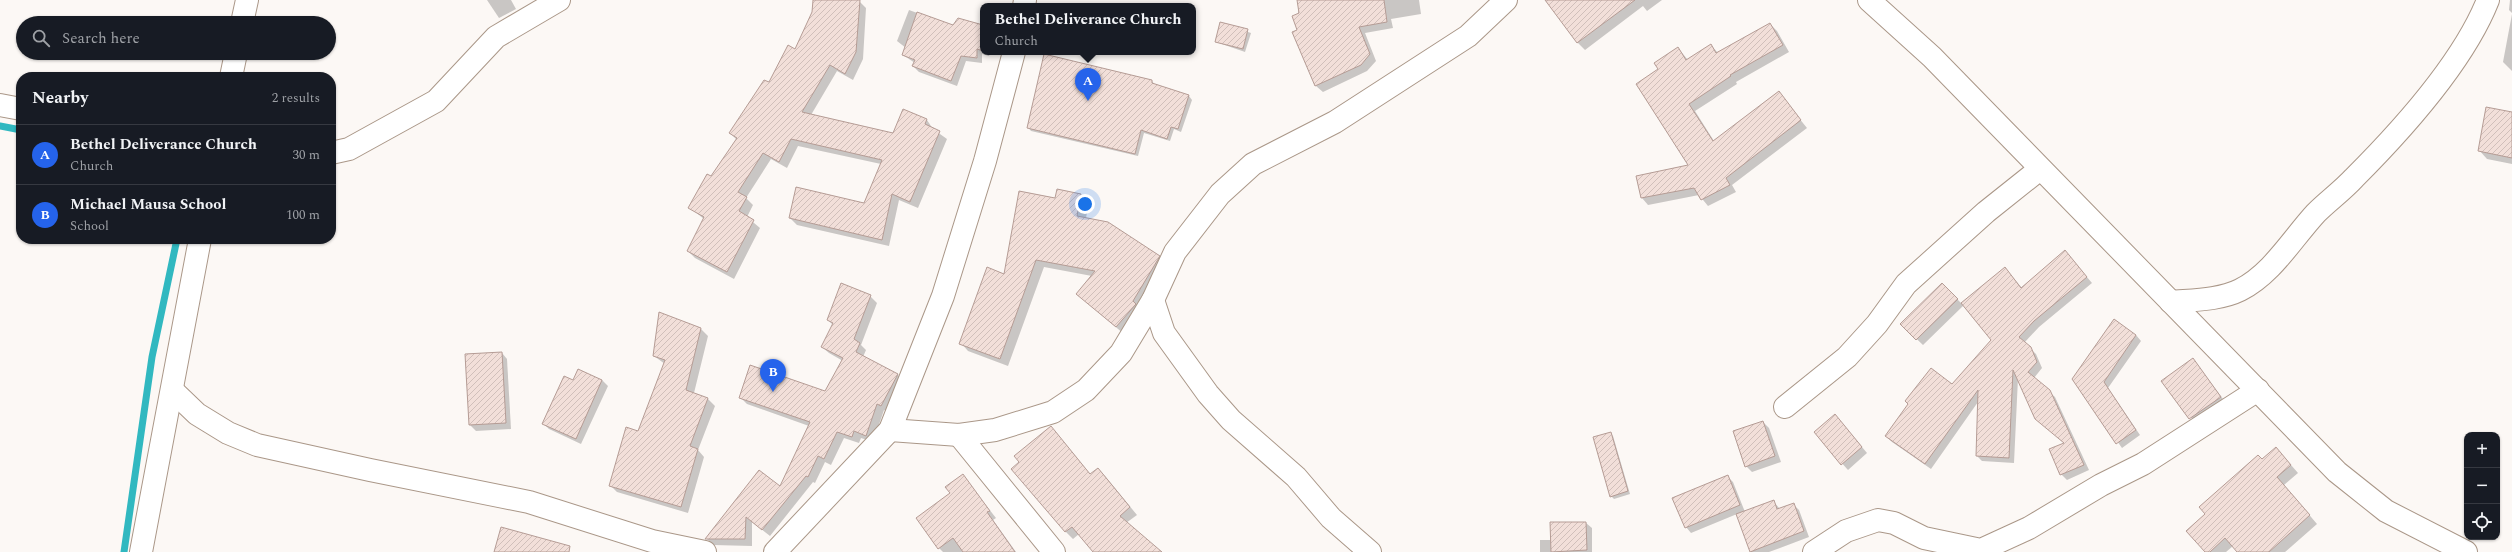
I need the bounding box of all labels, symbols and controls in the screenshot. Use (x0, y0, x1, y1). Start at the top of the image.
popup (980, 3, 1196, 55)
text: Bethel Deliverance Church (995, 8, 1181, 31)
search box (16, 16, 336, 60)
icon: search (30, 27, 52, 49)
text: Search here (62, 27, 140, 50)
text: Church (995, 31, 1038, 51)
pin: A (1075, 68, 1101, 101)
text: Nearby (32, 85, 88, 111)
text: 2 results (272, 88, 320, 108)
text: Bethel Deliverance Church (70, 133, 257, 156)
text: A (40, 145, 50, 165)
text: 30 m (293, 145, 320, 165)
text: Church (70, 156, 113, 176)
text: Michael Mausa School (70, 193, 226, 216)
your location (1075, 194, 1095, 214)
text: B (40, 205, 50, 225)
text: 100 m (286, 205, 320, 225)
text: School (70, 216, 109, 236)
pin: B (760, 359, 786, 392)
map controls (2464, 432, 2500, 540)
button: + (2464, 432, 2500, 468)
button: − (2464, 468, 2500, 504)
button: locate (2464, 504, 2500, 540)

